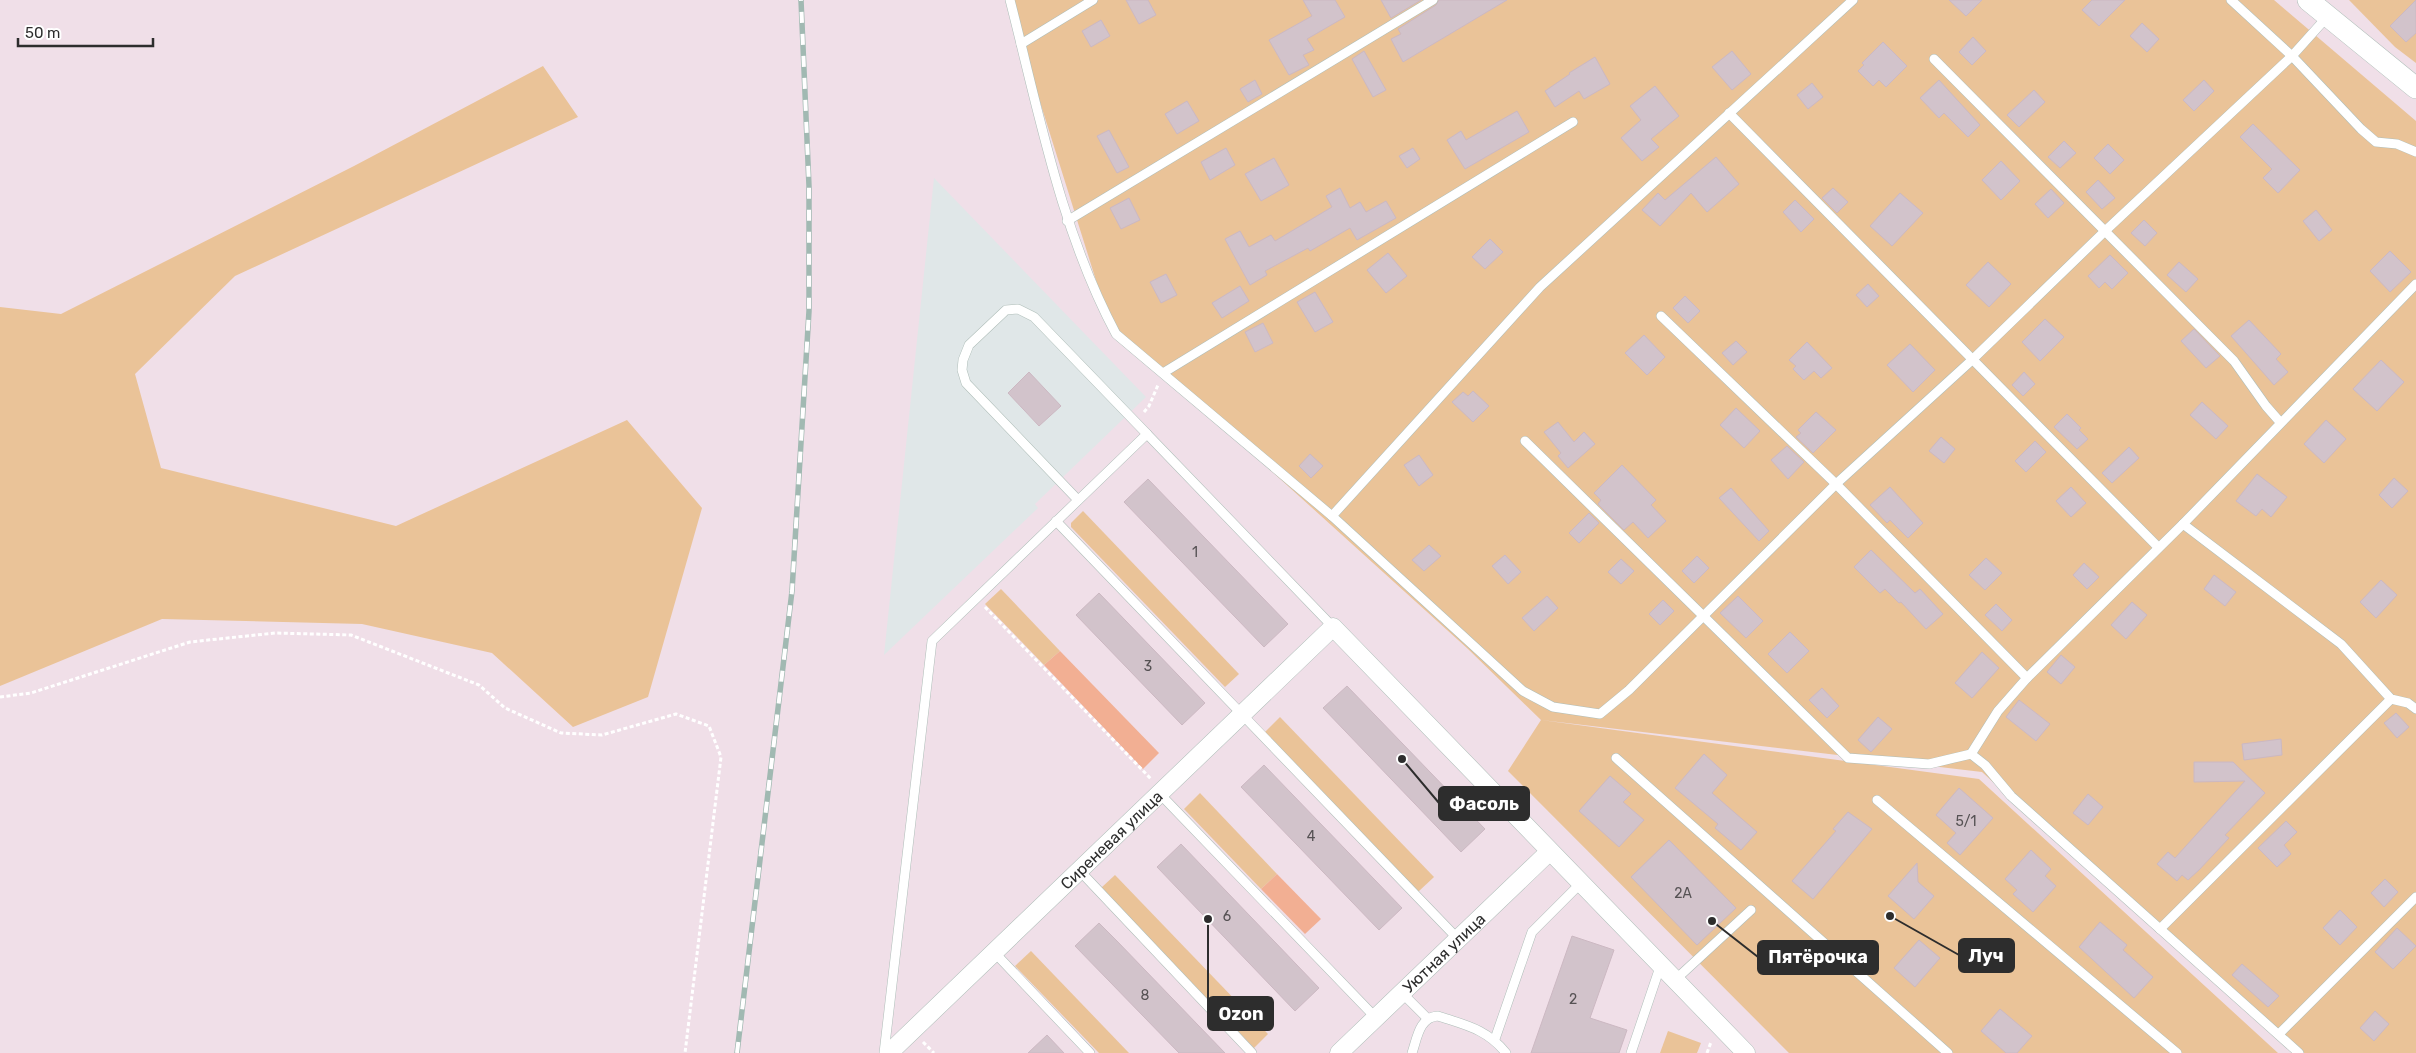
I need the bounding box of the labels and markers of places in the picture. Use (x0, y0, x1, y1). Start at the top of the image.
callout: Фасоль (1439, 787, 1529, 820)
callout: Луч (1959, 939, 2014, 972)
callout: Пятёрочка (1758, 941, 1878, 974)
callout: Ozon (1208, 997, 1273, 1030)

